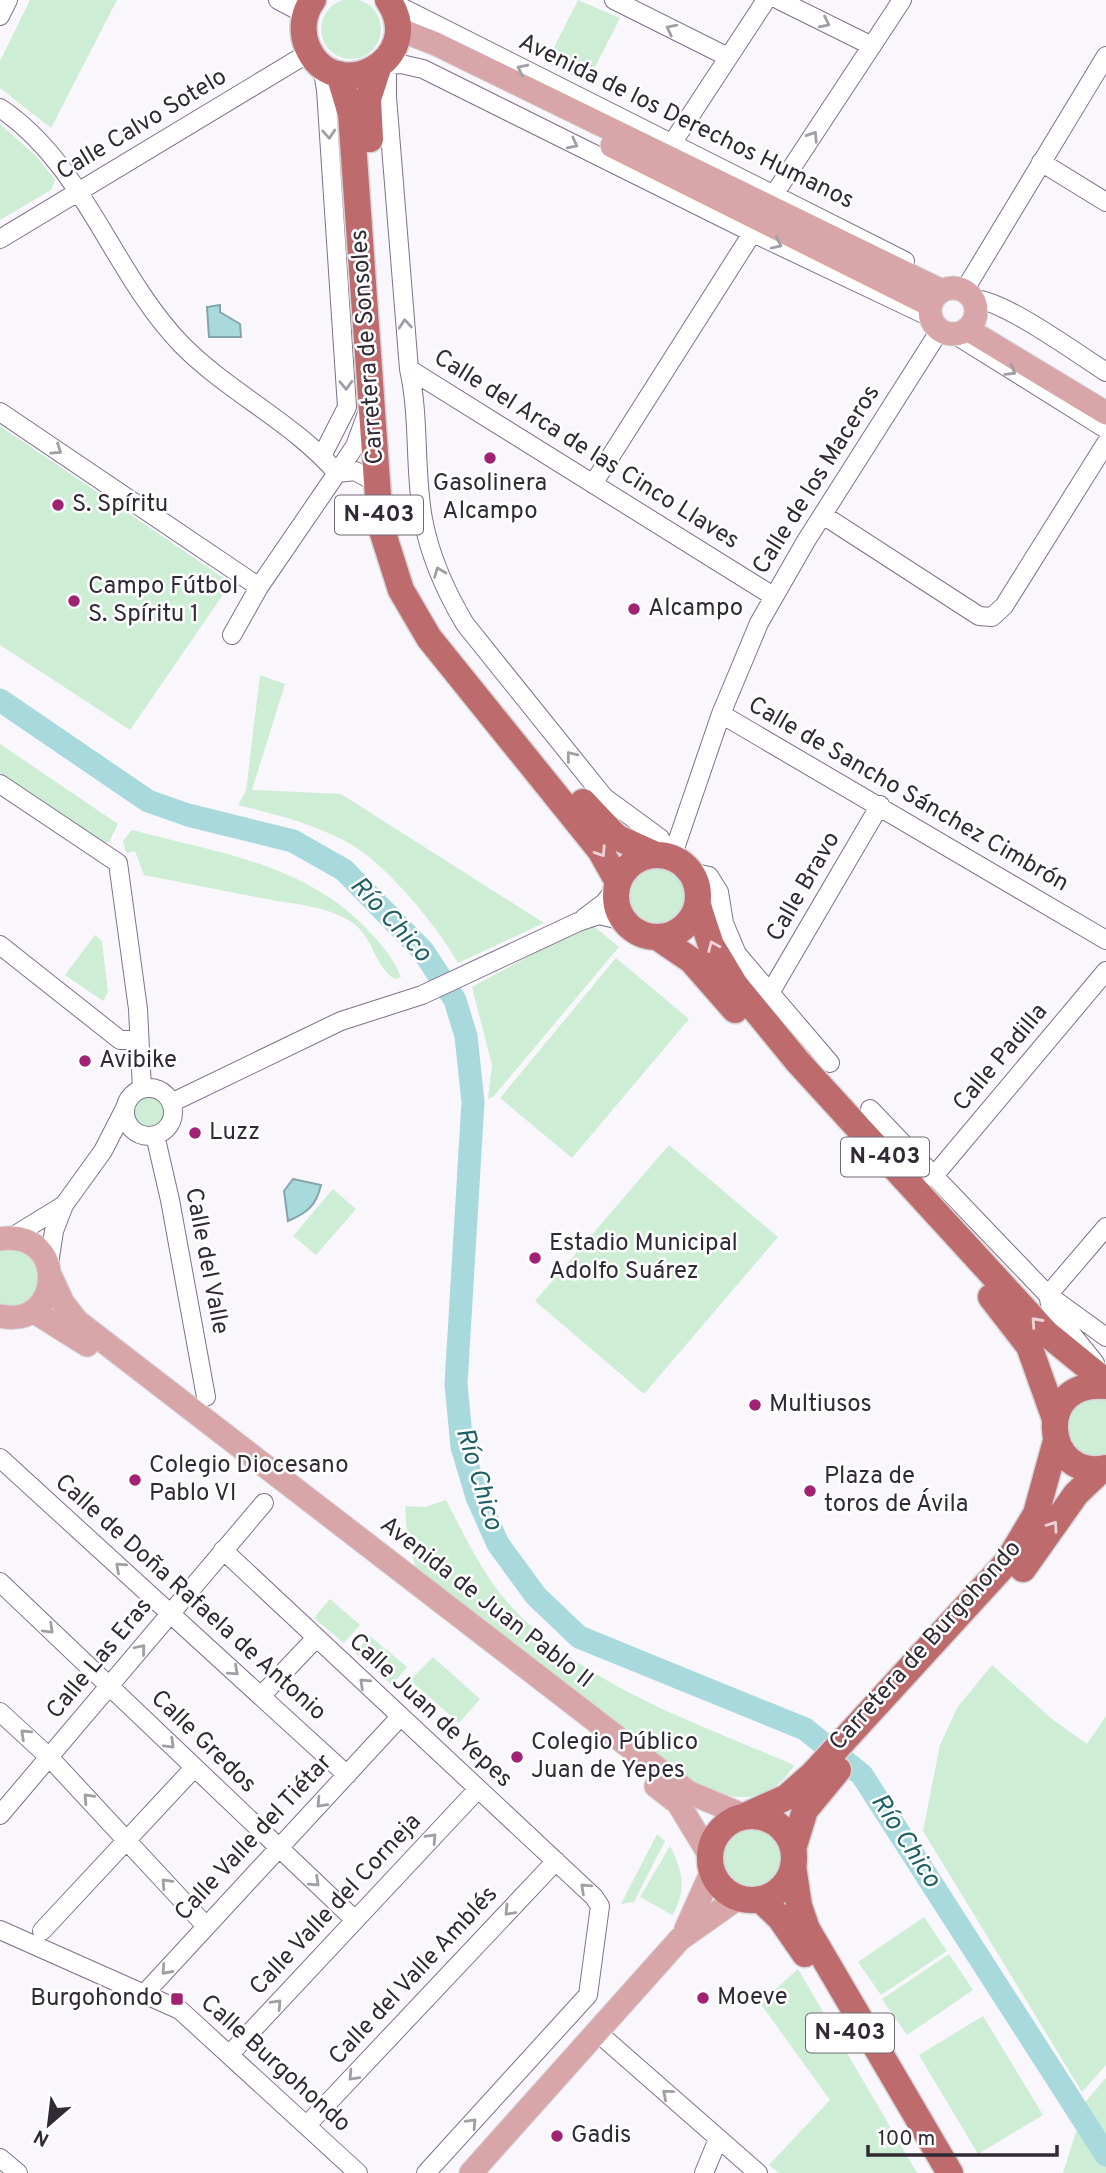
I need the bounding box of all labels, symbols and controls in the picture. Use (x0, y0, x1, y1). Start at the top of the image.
one-way arrow (818, 14, 830, 28)
one-way arrow (666, 23, 678, 37)
street label: Avenida de los Derechos Humanos (513, 28, 859, 216)
street label: Calle Calvo Sotelo (51, 62, 233, 188)
one-way arrow (517, 64, 529, 78)
one-way arrow (322, 129, 337, 140)
one-way arrow (804, 131, 817, 144)
one-way arrow (566, 136, 578, 150)
street label: Carretera de Sonsoles (345, 228, 391, 466)
one-way arrow (770, 236, 782, 250)
one-way arrow (398, 318, 413, 329)
street label: Calle del Arca de las Cinco Llaves (428, 343, 744, 557)
one-way arrow (1003, 363, 1016, 376)
one-way arrow (338, 380, 353, 391)
street label: Calle de los Maceros (747, 380, 887, 580)
one-way arrow (49, 442, 62, 455)
marker: Gasolinera Alcampo (482, 450, 498, 466)
place label: Gasolinera Alcampo (433, 469, 547, 527)
place label: S. Spíritu (72, 490, 168, 520)
road number: N-403 (335, 495, 423, 534)
marker: S. Spíritu (50, 497, 66, 513)
one-way arrow (434, 567, 448, 579)
place label: Campo Fútbol S. Spíritu 1 (88, 572, 238, 630)
marker: Campo Fútbol S. Spíritu 1 (66, 593, 82, 609)
place label: Alcampo (648, 594, 743, 624)
marker: Alcampo (626, 601, 642, 617)
street label: Calle de Sancho Sánchez Cimbrón (742, 691, 1074, 899)
one-way arrow (567, 751, 579, 764)
street label: Calle Bravo (760, 827, 848, 947)
one-way arrow (592, 844, 605, 857)
water label: Río Chico (342, 870, 438, 970)
one-way arrow (707, 941, 721, 953)
street label: Calle Padilla (947, 998, 1055, 1118)
place label: Avibike (99, 1046, 177, 1076)
marker: Avibike (77, 1053, 93, 1069)
place label: Luzz (209, 1118, 260, 1148)
marker: Luzz (187, 1125, 203, 1141)
road number: N-403 (841, 1138, 929, 1176)
street label: Calle del Valle (177, 1185, 235, 1337)
place label: Estadio Municipal Adolfo Suárez (549, 1229, 738, 1287)
marker: Estadio Municipal Adolfo Suárez (527, 1250, 543, 1266)
one-way arrow (1031, 1317, 1044, 1330)
place label: Multiusos (769, 1390, 872, 1420)
marker: Multiusos (747, 1397, 763, 1413)
water label: Río Chico (447, 1424, 509, 1534)
place label: Colegio Diocesano Pablo VI (149, 1451, 349, 1509)
place label: Plaza de toros de Ávila (824, 1462, 968, 1520)
street label: Calle de Doña Rafaela de Antonio (48, 1468, 332, 1728)
marker: Colegio Diocesano Pablo VI (127, 1472, 143, 1488)
marker: Plaza de toros de Ávila (802, 1483, 818, 1499)
street label: Avenida de Juan Pablo II (373, 1510, 599, 1696)
one-way arrow (1045, 1521, 1057, 1534)
street label: Carretera de Burgohondo (823, 1534, 1029, 1758)
one-way arrow (115, 1563, 128, 1575)
street label: Calle Las Eras (41, 1592, 159, 1726)
one-way arrow (41, 1620, 54, 1633)
street label: Calle Juan de Yepes (342, 1627, 518, 1795)
one-way arrow (132, 1644, 145, 1656)
one-way arrow (226, 1663, 239, 1675)
one-way arrow (359, 1678, 372, 1691)
street label: Calle Gredos (144, 1684, 262, 1800)
place label: Colegio Público Juan de Yepes (531, 1728, 698, 1786)
one-way arrow (20, 1730, 33, 1743)
one-way arrow (161, 1735, 174, 1748)
street label: Calle Valle del Tiétar (169, 1748, 339, 1928)
marker: Colegio Público Juan de Yepes (509, 1749, 525, 1765)
water label: Río Chico (862, 1788, 948, 1894)
one-way arrow (83, 1794, 96, 1807)
one-way arrow (316, 1795, 329, 1808)
street label: Calle Valle del Corneja (244, 1808, 428, 2002)
one-way arrow (424, 1833, 436, 1846)
one-way arrow (307, 1874, 320, 1887)
one-way arrow (162, 1878, 174, 1891)
street label: Calle del Valle Amblés (323, 1880, 505, 2072)
one-way arrow (580, 1883, 593, 1896)
one-way arrow (505, 1903, 518, 1916)
one-way arrow (162, 1962, 174, 1975)
place label: Moeve (717, 1983, 788, 2013)
place label: Burgohondo (30, 1984, 163, 2014)
street label: Calle Burgohondo (194, 1989, 356, 2139)
marker: Moeve (695, 1990, 711, 2006)
marker: Burgohondo (169, 1991, 185, 2007)
one-way arrow (268, 1999, 281, 2012)
road number: N-403 (806, 2014, 894, 2052)
one-way arrow (349, 2068, 361, 2081)
north arrow (14, 2089, 84, 2159)
one-way arrow (662, 2090, 675, 2102)
scale bar (868, 2114, 1057, 2158)
one-way arrow (464, 2118, 477, 2131)
place label: Gadis (571, 2121, 631, 2151)
text: N (30, 2123, 54, 2151)
text: 100 m (878, 2126, 935, 2153)
marker: Gadis (549, 2128, 565, 2144)

